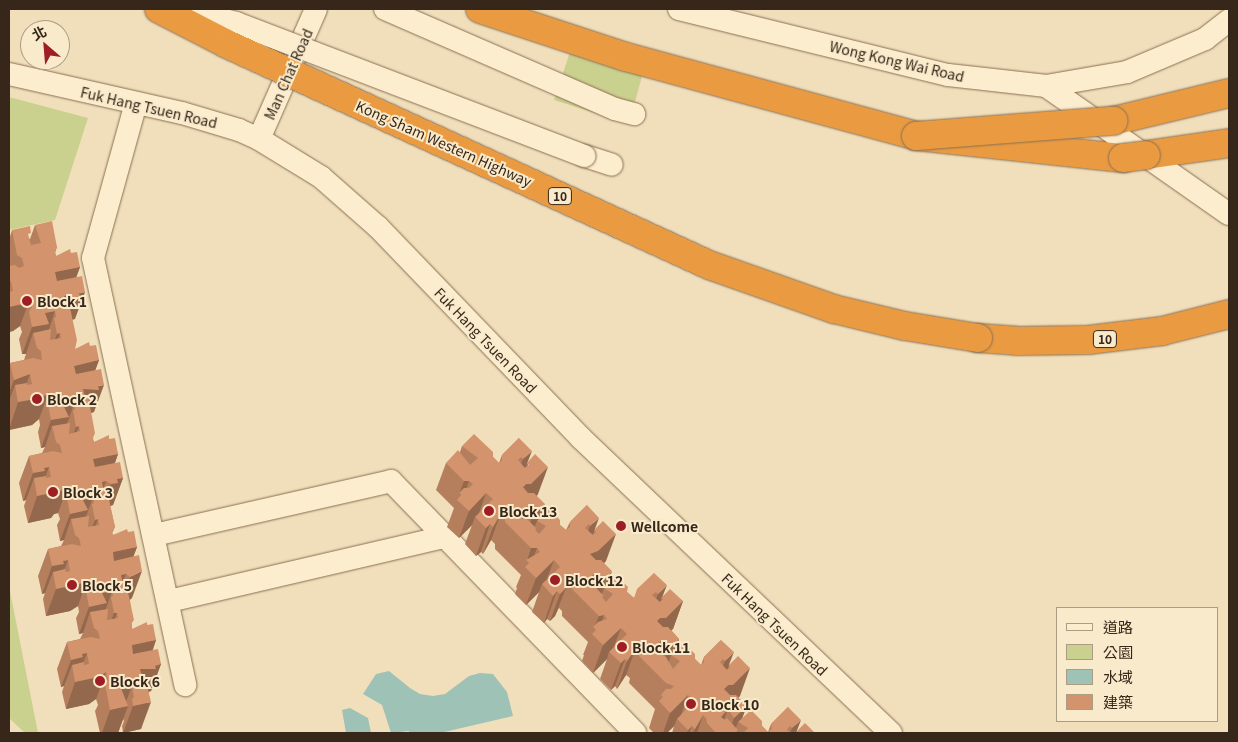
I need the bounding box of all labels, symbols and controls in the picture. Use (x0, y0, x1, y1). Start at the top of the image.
north arrow (20, 20, 70, 70)
text: 北 (28, 20, 49, 45)
street label: Man Chat Road (260, 26, 316, 122)
street label: Wong Kong Wai Road (828, 37, 966, 85)
street label: Fuk Hang Tsuen Road (79, 83, 219, 131)
street label: Kong Sham Western Highway (354, 97, 534, 189)
road number: 10 (548, 187, 572, 206)
street label: Fuk Hang Tsuen Road (431, 284, 541, 396)
place label: Block 1 (37, 293, 87, 309)
marker: Block 1 (21, 295, 33, 307)
road number: 10 (1092, 329, 1118, 348)
place label: Block 2 (47, 391, 97, 407)
marker: Block 2 (31, 393, 43, 405)
place label: Block 3 (63, 484, 113, 500)
marker: Block 3 (47, 486, 59, 498)
place label: Block 13 (499, 503, 557, 519)
marker: Block 13 (483, 505, 495, 517)
place label: Wellcome (631, 518, 698, 534)
marker: Wellcome (615, 520, 627, 532)
street label: Fuk Hang Tsuen Road (719, 569, 831, 679)
place label: Block 12 (565, 572, 623, 588)
marker: Block 12 (549, 574, 561, 586)
place label: Block 5 (82, 577, 132, 593)
marker: Block 5 (66, 579, 78, 591)
legend (1056, 607, 1218, 722)
text: 道路 (1103, 616, 1133, 637)
place label: Block 11 (632, 639, 690, 655)
marker: Block 11 (616, 641, 628, 653)
text: 公園 (1103, 641, 1133, 662)
text: 水域 (1103, 666, 1133, 687)
place label: Block 6 (110, 673, 160, 689)
marker: Block 6 (94, 675, 106, 687)
text: 建築 (1103, 691, 1133, 712)
place label: Block 10 (701, 696, 759, 712)
marker: Block 10 (685, 698, 697, 710)

